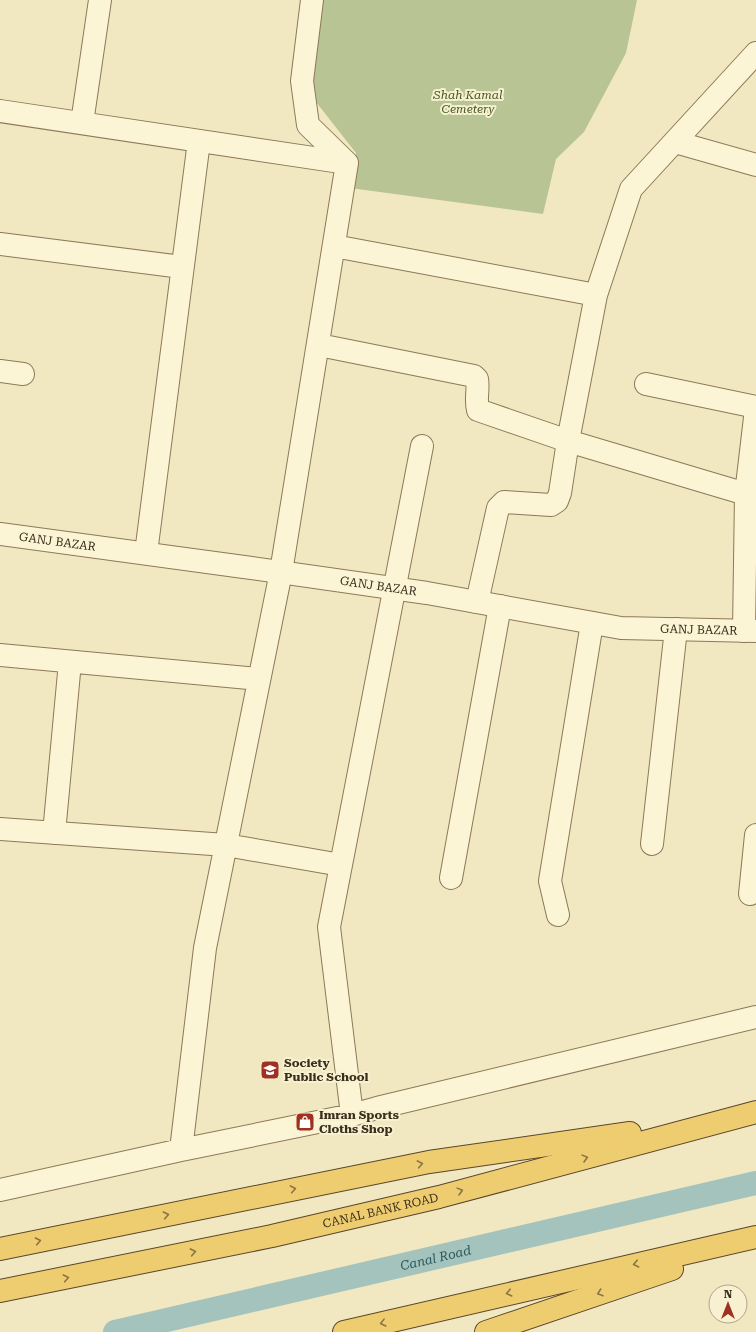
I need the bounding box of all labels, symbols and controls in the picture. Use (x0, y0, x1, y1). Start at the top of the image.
park label: Shah Kamal Cemetery (432, 88, 503, 116)
street label: GANJ BAZAR (18, 530, 97, 554)
street label: GANJ BAZAR (339, 574, 418, 599)
street label: GANJ BAZAR (660, 622, 738, 638)
place label: Society Public School (284, 1056, 369, 1084)
school or university icon: Society Public School (259, 1059, 281, 1081)
place label: Imran Sports Cloths Shop (319, 1108, 399, 1136)
shop icon: Imran Sports Cloths Shop (294, 1111, 316, 1133)
one-way arrow (581, 1154, 588, 1163)
one-way arrow (417, 1160, 424, 1168)
one-way arrow (290, 1186, 296, 1194)
one-way arrow (456, 1188, 463, 1196)
street label: CANAL BANK ROAD (321, 1190, 440, 1231)
one-way arrow (163, 1212, 169, 1220)
one-way arrow (35, 1237, 41, 1246)
water label: Canal Road (399, 1243, 472, 1273)
one-way arrow (190, 1248, 196, 1256)
one-way arrow (633, 1260, 639, 1268)
one-way arrow (63, 1274, 69, 1282)
north arrow (708, 1284, 748, 1324)
one-way arrow (506, 1288, 513, 1297)
one-way arrow (596, 1288, 603, 1297)
text: N (724, 1288, 733, 1301)
one-way arrow (380, 1318, 386, 1326)

